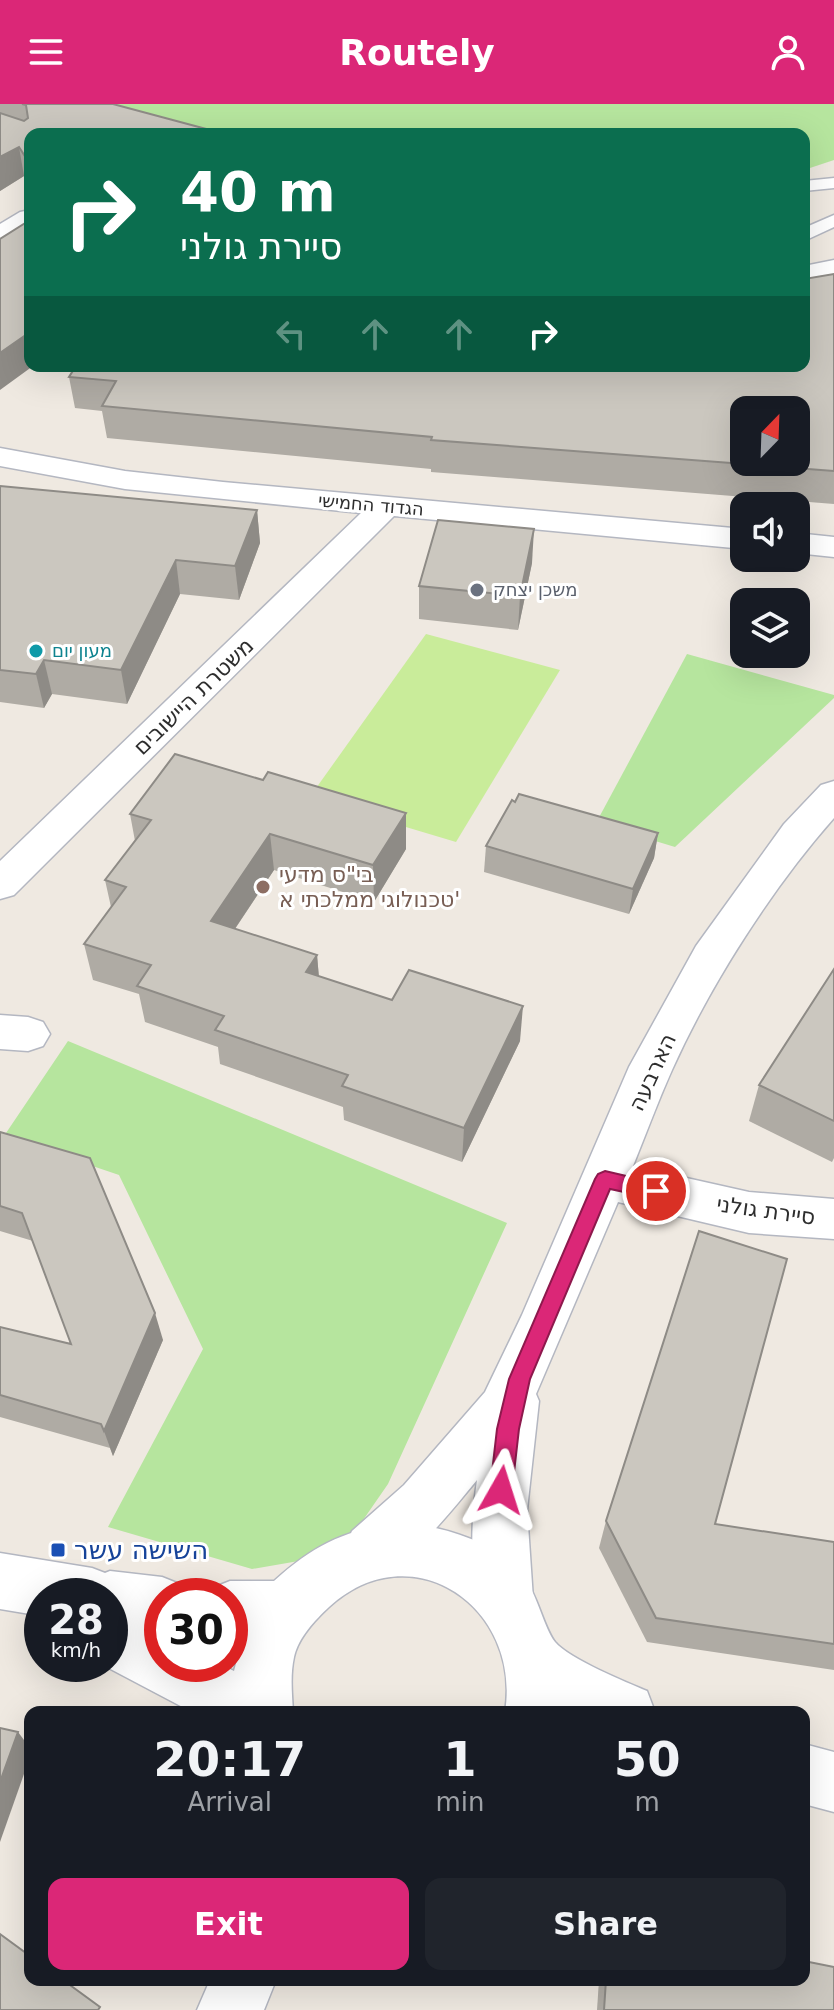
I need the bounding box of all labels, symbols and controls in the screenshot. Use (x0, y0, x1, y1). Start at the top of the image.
icon: menu (24, 30, 68, 74)
icon: person (766, 30, 810, 74)
text: Routely (339, 32, 495, 73)
text: 40 m (180, 159, 336, 224)
icon: right (48, 160, 152, 264)
text: סיירת גולני (180, 226, 342, 267)
icon: left (269, 312, 313, 356)
icon: ahead (353, 312, 397, 356)
icon: ahead (437, 312, 481, 356)
icon: right (521, 312, 565, 356)
north arrow (730, 396, 810, 476)
map controls (730, 396, 810, 668)
street label: הגדוד החמישי (317, 489, 425, 520)
button: sound (730, 492, 810, 572)
place label: משכן יצחק (493, 579, 577, 600)
marker: משכן יצחק (468, 581, 486, 599)
button: layers (730, 588, 810, 668)
street label: משטרת היישובים (128, 633, 258, 760)
place label: מעון יום (52, 640, 112, 661)
marker: מעון יום (27, 642, 45, 660)
place label: בי"ס מדעי טכנולוגי ממלכתי א' (279, 862, 460, 912)
marker: בי"ס מדעי טכנולוגי ממלכתי א' (254, 878, 272, 896)
street label: הארבעה (624, 1030, 681, 1115)
pin (622, 1157, 690, 1225)
icon: arrive (634, 1169, 678, 1213)
street label: סיירת גולני (715, 1191, 817, 1230)
position arrow (459, 1448, 543, 1532)
place label: השישה עשר (74, 1535, 208, 1565)
marker: השישה עשר (49, 1541, 67, 1559)
speed limit sign: 30 (144, 1578, 248, 1682)
text: 28 (48, 1597, 104, 1643)
text: km/h (51, 1638, 101, 1662)
text: 20:17 (153, 1731, 306, 1787)
text: 1 (443, 1731, 477, 1787)
text: 50 (614, 1731, 681, 1787)
text: Arrival (188, 1787, 272, 1817)
text: min (435, 1787, 485, 1817)
text: m (635, 1787, 660, 1817)
button: Exit (48, 1878, 409, 1970)
button: Share (425, 1878, 786, 1970)

